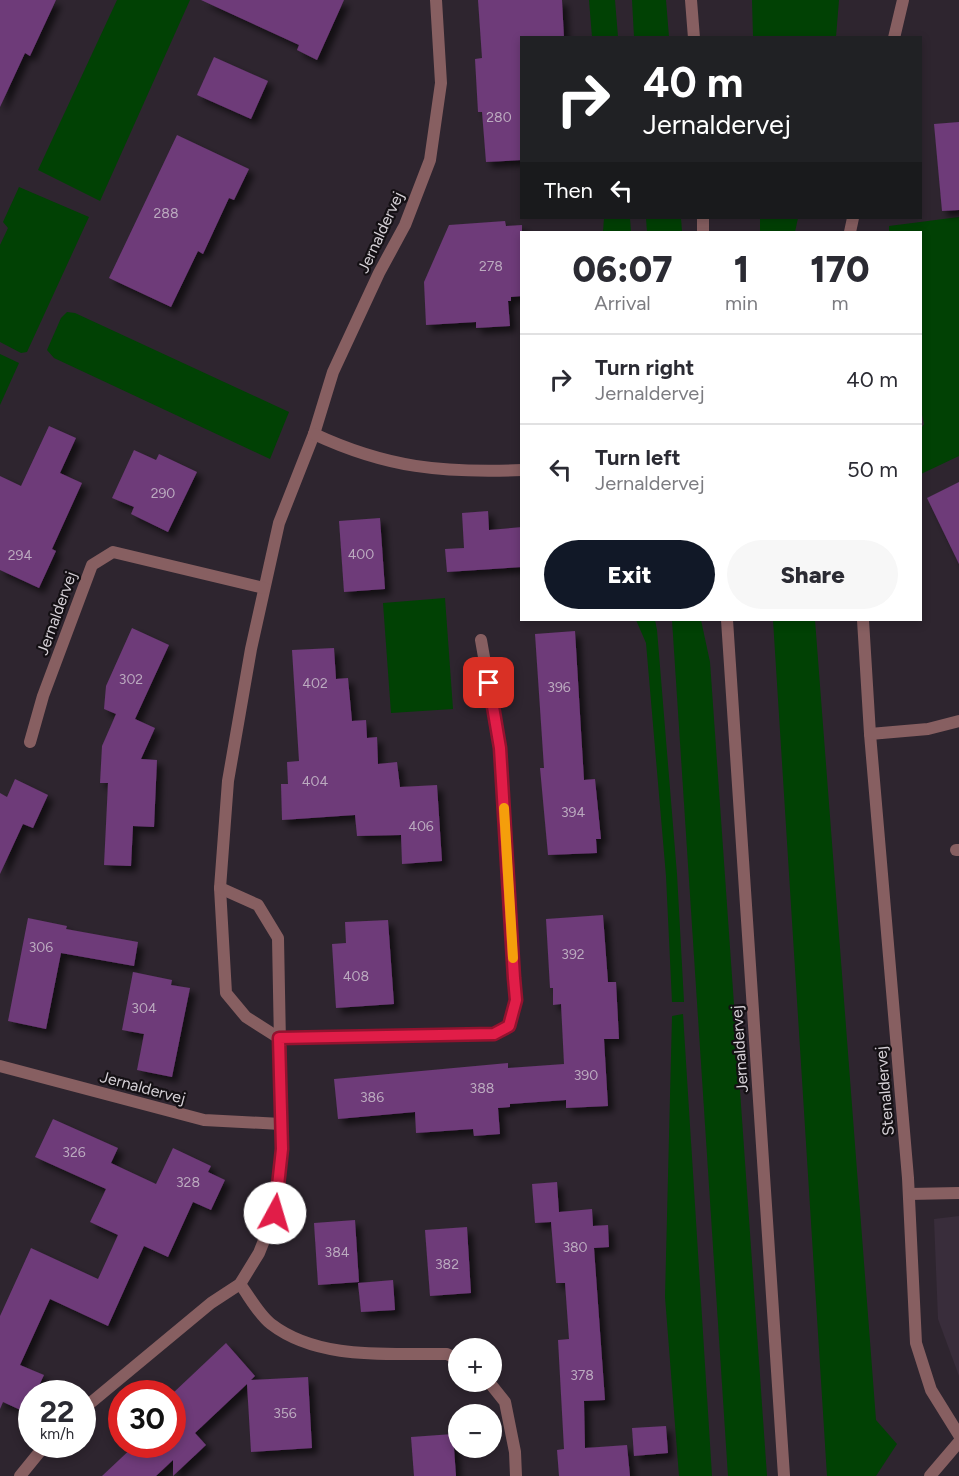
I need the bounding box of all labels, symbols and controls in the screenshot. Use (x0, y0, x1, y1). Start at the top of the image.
text: 40 m (643, 57, 743, 108)
icon: right (544, 60, 622, 138)
text: Jernaldervej (643, 108, 791, 141)
house number: 280 (486, 109, 512, 126)
icon: left (605, 174, 638, 207)
text: Then (544, 177, 593, 204)
street label: Jernaldervej (353, 188, 408, 276)
house number: 288 (153, 205, 179, 222)
text: 06:07 (573, 248, 673, 291)
text: 1 (734, 248, 749, 291)
text: 170 (810, 248, 869, 291)
house number: 278 (479, 258, 503, 275)
text: Arrival (594, 291, 651, 315)
text: min (725, 291, 758, 315)
text: m (831, 291, 848, 315)
text: Turn right (595, 354, 694, 381)
icon: right (544, 363, 577, 396)
text: 40 m (846, 366, 898, 393)
text: Jernaldervej (595, 381, 705, 405)
text: Turn left (595, 444, 681, 471)
icon: left (544, 453, 577, 486)
text: 50 m (847, 456, 898, 483)
text: Jernaldervej (595, 471, 705, 495)
house number: 290 (151, 485, 175, 502)
button: Exit (544, 540, 715, 609)
button: Share (727, 540, 898, 609)
house number: 400 (348, 546, 374, 563)
house number: 294 (8, 547, 33, 564)
street label: Jernaldervej (33, 569, 80, 658)
pin (463, 657, 514, 708)
icon: arrive (472, 666, 505, 699)
house number: 302 (119, 671, 143, 688)
house number: 402 (302, 675, 328, 692)
house number: 396 (547, 679, 571, 696)
house number: 404 (302, 773, 328, 790)
house number: 394 (561, 804, 585, 821)
house number: 406 (408, 818, 434, 835)
house number: 306 (29, 939, 53, 956)
house number: 392 (561, 946, 585, 963)
house number: 408 (343, 968, 369, 985)
house number: 304 (131, 1000, 157, 1017)
street label: Jernaldervej (727, 1005, 752, 1093)
street label: Stenaldervej (871, 1045, 898, 1137)
street label: Jernaldervej (98, 1067, 188, 1108)
house number: 390 (574, 1067, 598, 1084)
house number: 388 (470, 1080, 494, 1097)
house number: 386 (360, 1089, 384, 1106)
house number: 326 (62, 1144, 86, 1161)
house number: 328 (176, 1174, 200, 1191)
position arrow (243, 1181, 307, 1245)
house number: 380 (562, 1239, 588, 1256)
house number: 384 (325, 1244, 350, 1261)
house number: 382 (435, 1256, 459, 1273)
map controls (448, 1338, 502, 1458)
button: + (448, 1338, 502, 1392)
house number: 378 (570, 1367, 594, 1384)
speed limit sign: 30 (108, 1380, 186, 1458)
text: 22 (40, 1393, 74, 1430)
button: − (448, 1404, 502, 1458)
house number: 356 (273, 1405, 297, 1422)
text: km/h (40, 1425, 74, 1443)

